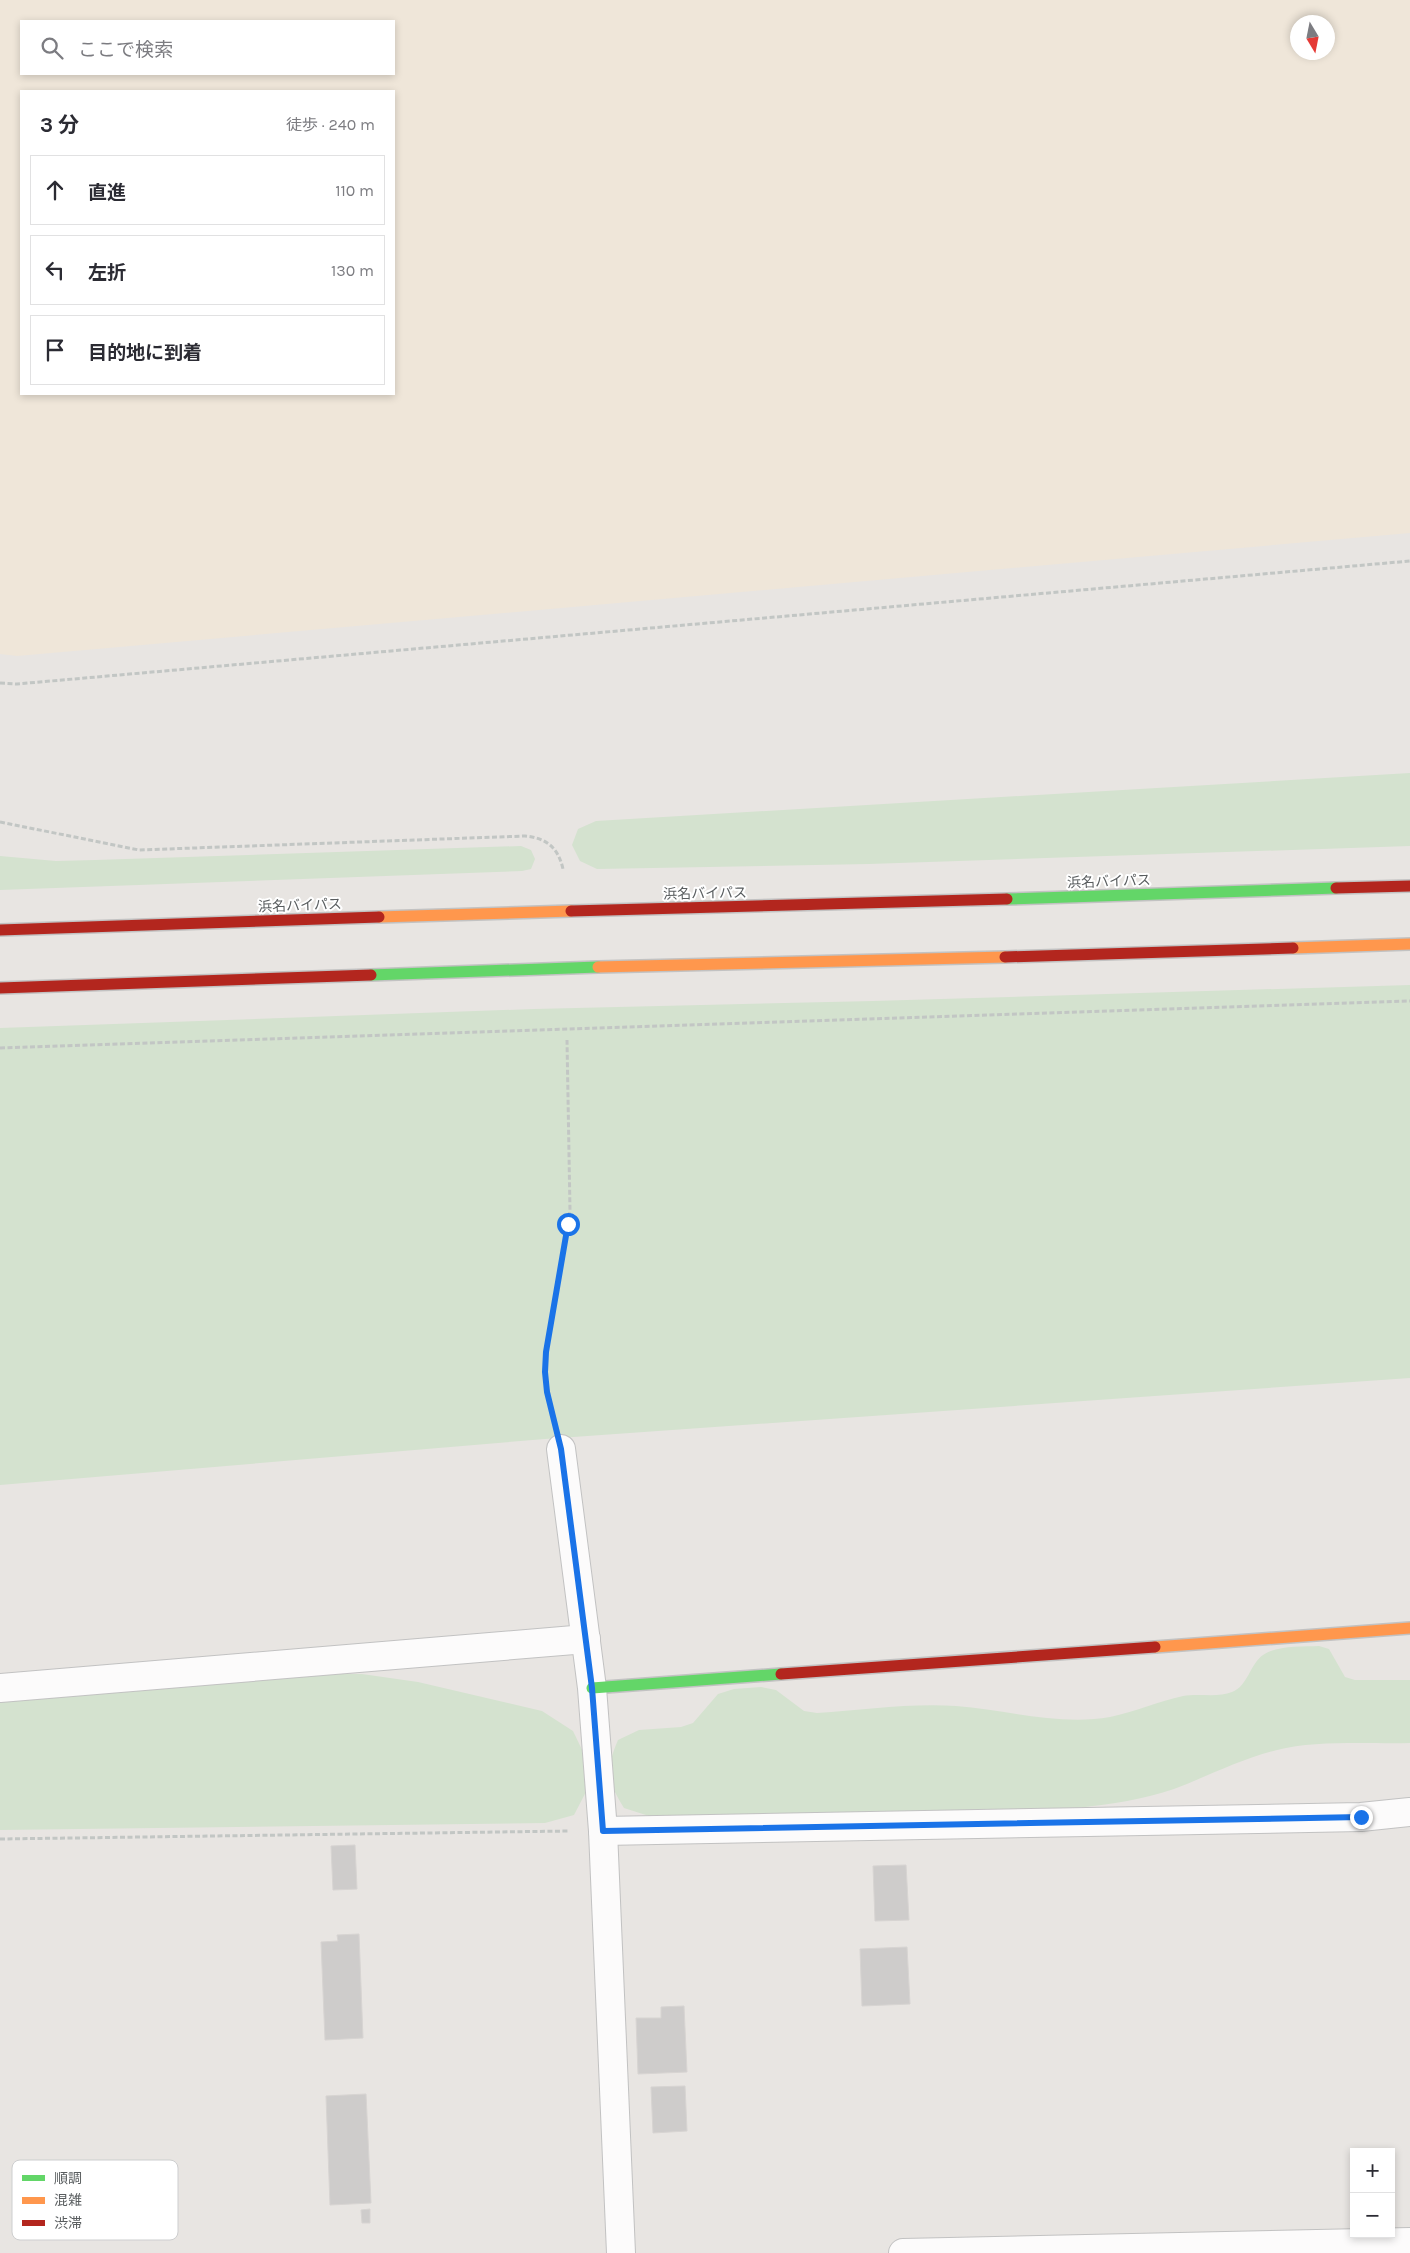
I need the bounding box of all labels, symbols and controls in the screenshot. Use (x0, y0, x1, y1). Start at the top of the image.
north arrow (1290, 15, 1335, 60)
search box (20, 20, 395, 75)
icon: search (38, 34, 66, 62)
text: ここで検索 (78, 39, 173, 61)
text: 3 分 (40, 113, 79, 137)
text: 徒歩 · 240 m (286, 115, 375, 134)
icon: ahead (41, 176, 69, 204)
text: 110 m (335, 181, 374, 200)
text: 直進 (88, 182, 126, 204)
icon: left (41, 256, 69, 284)
text: 130 m (331, 261, 374, 280)
text: 左折 (88, 262, 126, 284)
icon: arrive (41, 336, 69, 364)
text: 目的地に到着 (88, 342, 202, 364)
street label: 浜名バイパス (1067, 872, 1151, 891)
street label: 浜名バイパス (663, 884, 747, 903)
street label: 浜名バイパス (258, 896, 342, 915)
route start (557, 1213, 580, 1236)
route end (1350, 1806, 1373, 1829)
map controls (1350, 2148, 1395, 2238)
button: + (1350, 2148, 1395, 2193)
legend (12, 2160, 178, 2240)
text: 順調 (54, 2170, 82, 2187)
text: 混雑 (54, 2192, 82, 2209)
button: − (1350, 2193, 1395, 2238)
text: 渋滞 (54, 2215, 82, 2232)

